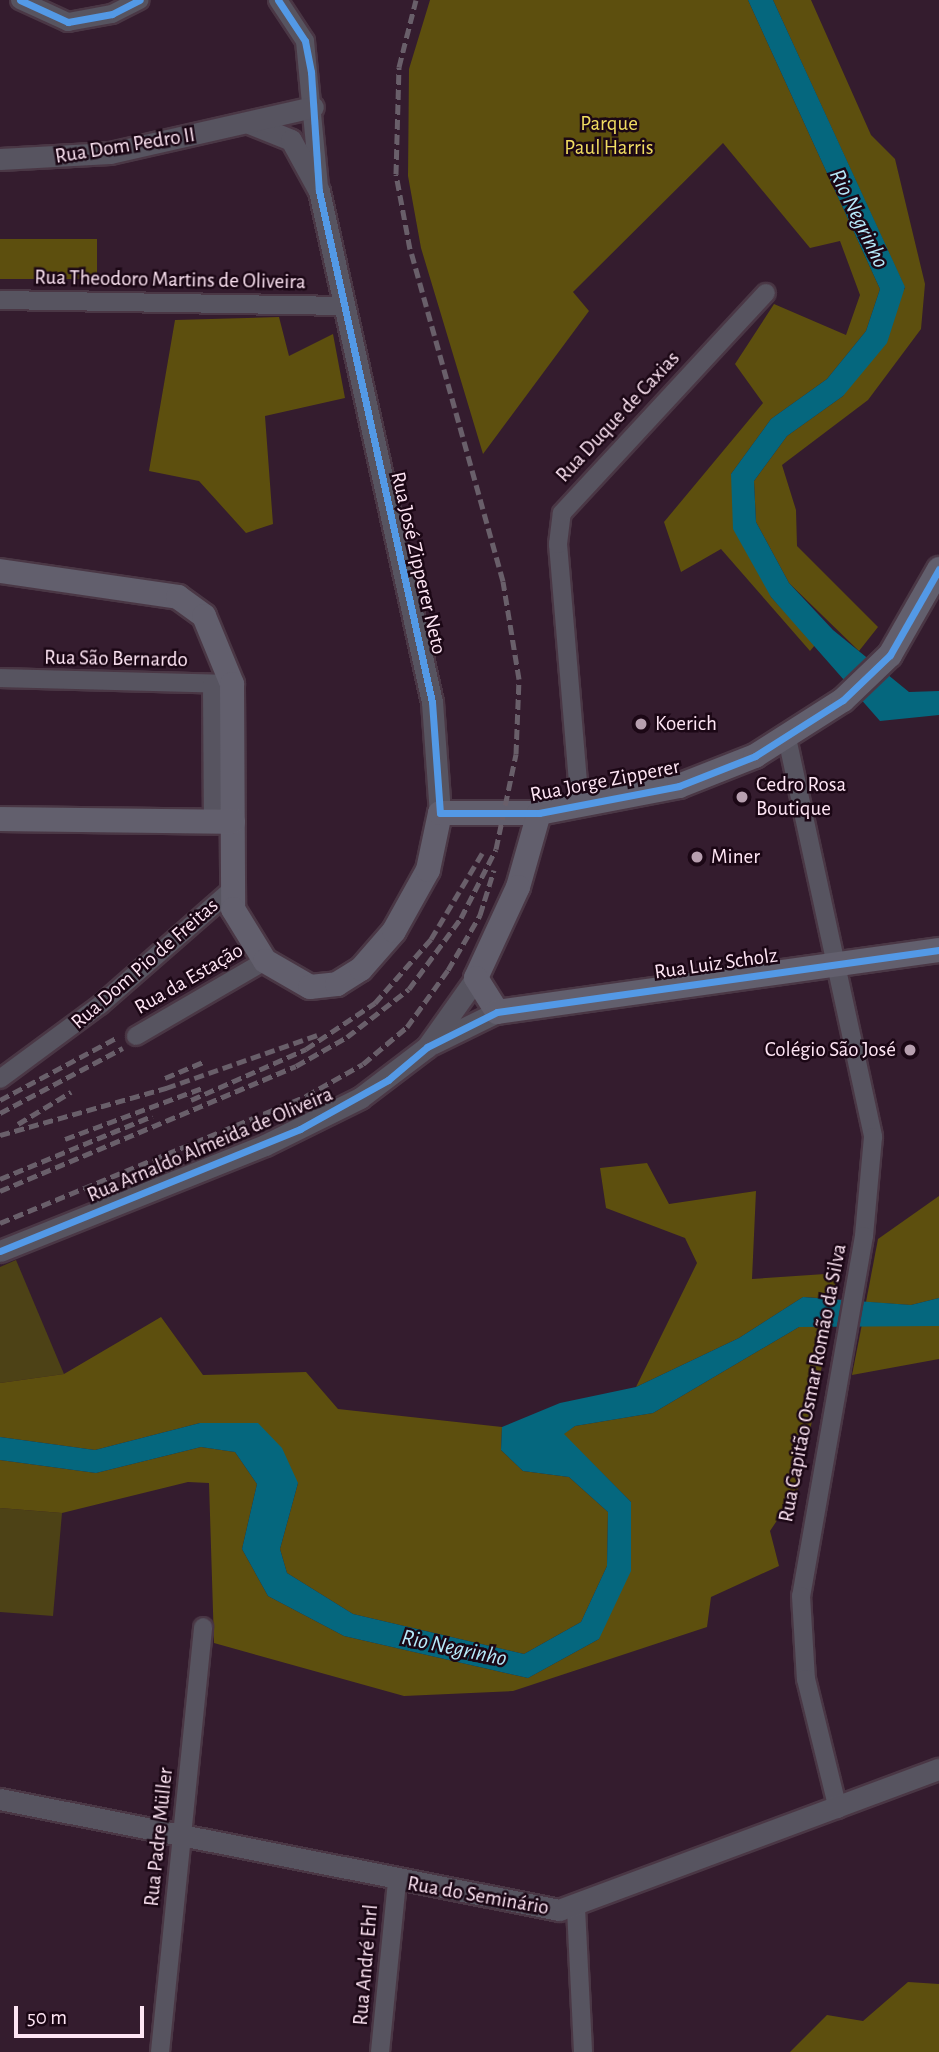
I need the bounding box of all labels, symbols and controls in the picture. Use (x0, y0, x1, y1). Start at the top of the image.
park label: Parque Paul Harris (564, 111, 654, 161)
street label: Rua Dom Pedro II (53, 122, 197, 170)
water label: Rio Negrinho (822, 165, 894, 273)
street label: Rua Theodoro Martins de Oliveira (34, 265, 306, 295)
street label: Rua Duque de Caxias (551, 346, 685, 488)
street label: Rua José Zipperer Neto (385, 469, 451, 657)
street label: Rua São Bernardo (44, 645, 188, 673)
place label: Koerich (655, 711, 717, 737)
marker: Koerich (633, 716, 649, 732)
street label: Rua Jorge Zipperer (528, 754, 682, 808)
place label: Cedro Rosa Boutique (756, 772, 846, 822)
marker: Cedro Rosa Boutique (734, 789, 750, 805)
place label: Miner (711, 844, 760, 870)
marker: Miner (689, 849, 705, 865)
street label: Rua Dom Pio de Freitas (66, 893, 224, 1035)
street label: Rua da Estação (130, 938, 248, 1020)
street label: Rua Luiz Scholz (653, 943, 779, 985)
place label: Colégio São José (765, 1037, 896, 1063)
marker: Colégio São José (902, 1042, 918, 1058)
street label: Rua Arnaldo Almeida de Oliveira (83, 1082, 337, 1208)
street label: Rua Capitão Osmar Romão da Silva (774, 1242, 852, 1524)
water label: Rio Negrinho (399, 1624, 509, 1674)
street label: Rua Padre Müller (139, 1766, 179, 1908)
street label: Rua do Seminário (405, 1871, 551, 1921)
street label: Rua André Ehrl (348, 1903, 384, 2027)
scale bar (18, 1993, 147, 2037)
text: 50 m (27, 2007, 67, 2028)

